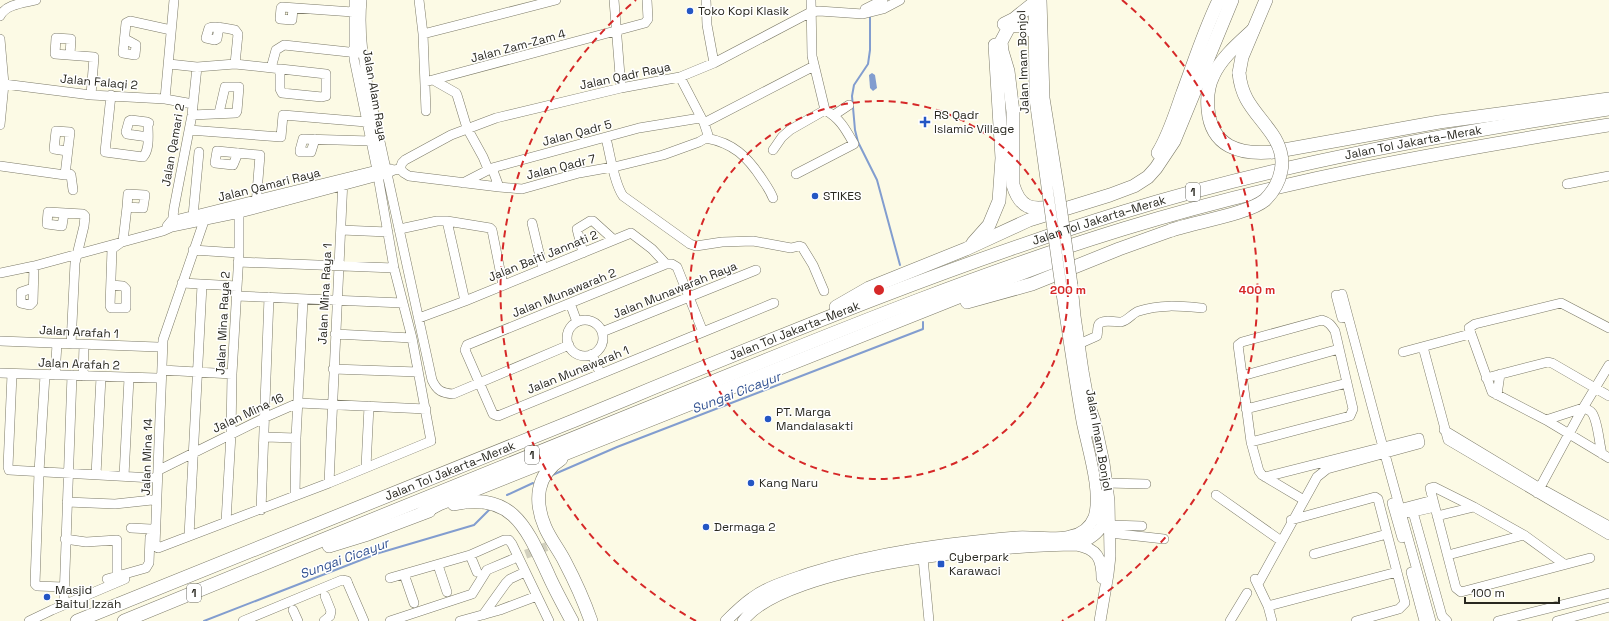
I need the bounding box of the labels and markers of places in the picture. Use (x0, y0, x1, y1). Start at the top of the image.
place label: Toko Kopi Klasik (698, 3, 790, 19)
marker: Toko Kopi Klasik (685, 6, 695, 16)
place label: RS Qadr Islamic Village (934, 107, 1014, 137)
marker: RS Qadr Islamic Village (919, 116, 931, 128)
place label: STIKES (823, 188, 861, 204)
marker: STIKES (810, 191, 820, 201)
centre of rings (872, 283, 886, 297)
place label: PT. Marga Mandalasakti (776, 404, 853, 434)
marker: PT. Marga Mandalasakti (763, 414, 773, 424)
place label: Kang Naru (759, 475, 818, 491)
marker: Kang Naru (746, 478, 756, 488)
place label: Dermaga 2 (714, 519, 776, 535)
marker: Dermaga 2 (701, 522, 711, 532)
place label: Cyberpark Karawaci (949, 549, 1010, 579)
marker: Cyberpark Karawaci (936, 559, 946, 569)
place label: Masjid Baitul Izzah (55, 582, 121, 612)
marker: Masjid Baitul Izzah (42, 592, 52, 602)

